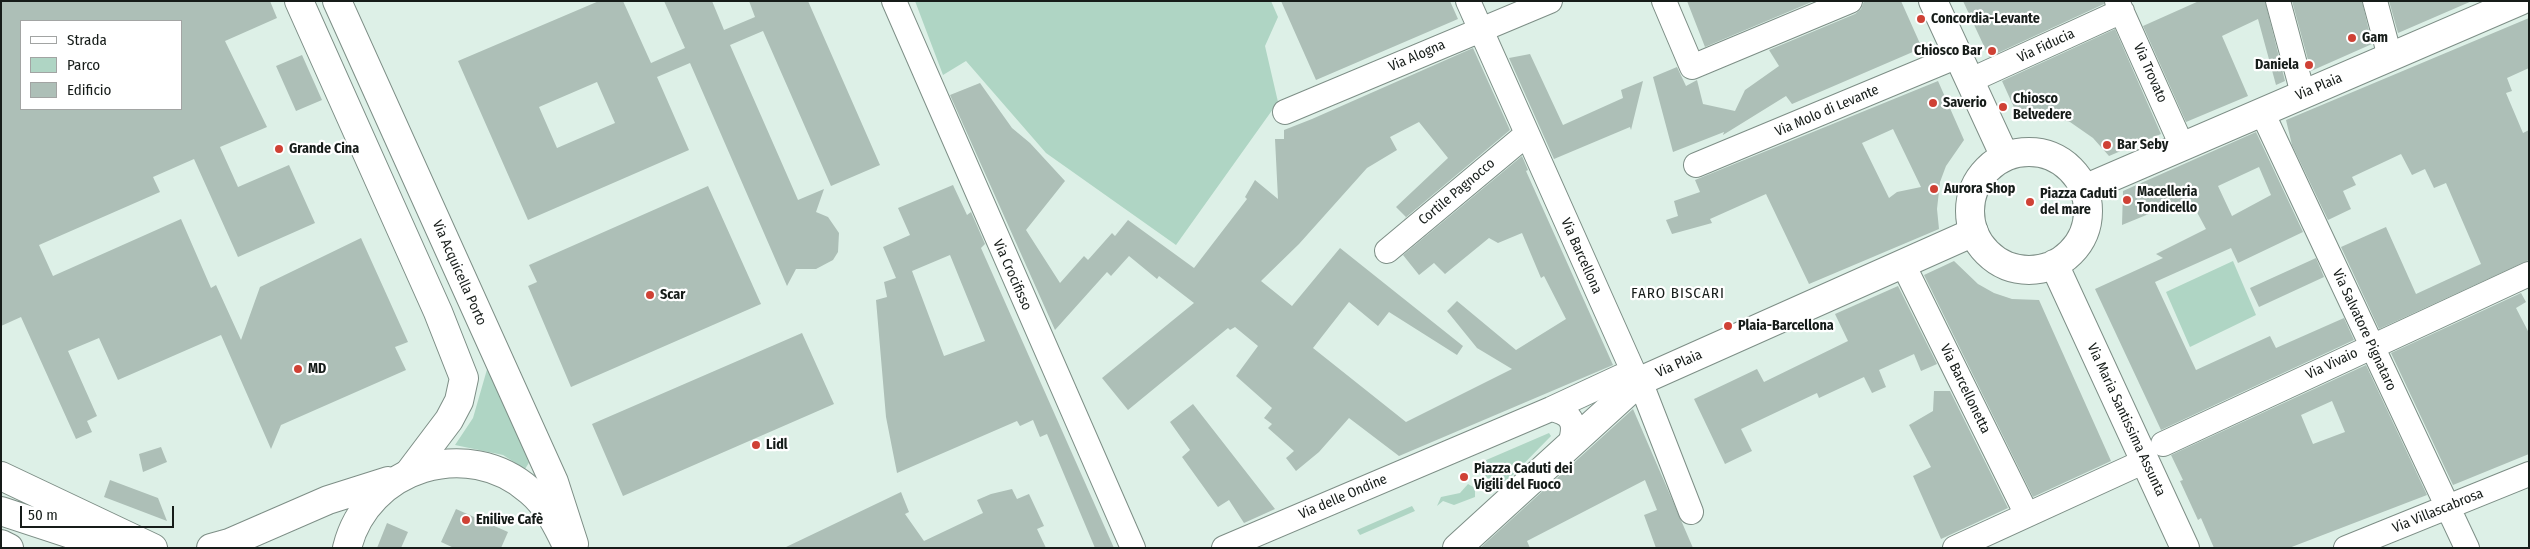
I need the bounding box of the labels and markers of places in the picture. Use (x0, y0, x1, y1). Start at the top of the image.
place label: Concordia-Levante (1931, 11, 2040, 27)
marker: Concordia-Levante (1915, 13, 1927, 25)
place label: Gam (2362, 30, 2388, 46)
marker: Gam (2346, 32, 2358, 44)
place label: Chiosco Bar (1914, 43, 1982, 59)
marker: Chiosco Bar (1986, 45, 1998, 57)
place label: Daniela (2255, 57, 2299, 73)
marker: Daniela (2303, 59, 2315, 71)
place label: Chiosco Belvedere (2013, 91, 2072, 124)
place label: Saverio (1943, 95, 1987, 111)
marker: Saverio (1927, 97, 1939, 109)
marker: Chiosco Belvedere (1997, 101, 2009, 113)
place label: Bar Seby (2117, 137, 2168, 153)
marker: Bar Seby (2101, 139, 2113, 151)
place label: Grande Cina (289, 141, 359, 157)
marker: Grande Cina (273, 143, 285, 155)
place label: Aurora Shop (1944, 181, 2015, 197)
marker: Aurora Shop (1928, 183, 1940, 195)
place label: Macelleria Tondicello (2137, 184, 2197, 216)
place label: Piazza Caduti del mare (2040, 186, 2117, 218)
marker: Macelleria Tondicello (2121, 194, 2133, 206)
marker: Piazza Caduti del mare (2024, 196, 2036, 208)
place label: Scar (660, 287, 685, 303)
marker: Scar (644, 289, 656, 301)
place label: Plaia-Barcellona (1738, 318, 1834, 334)
marker: Plaia-Barcellona (1722, 320, 1734, 332)
place label: MD (308, 361, 326, 377)
marker: MD (292, 363, 304, 375)
place label: Lidl (766, 437, 788, 453)
marker: Lidl (750, 439, 762, 451)
place label: Piazza Caduti dei Vigili del Fuoco (1474, 461, 1573, 494)
marker: Piazza Caduti dei Vigili del Fuoco (1458, 471, 1470, 483)
place label: Enilive Cafè (476, 512, 543, 528)
marker: Enilive Cafè (460, 514, 472, 526)

